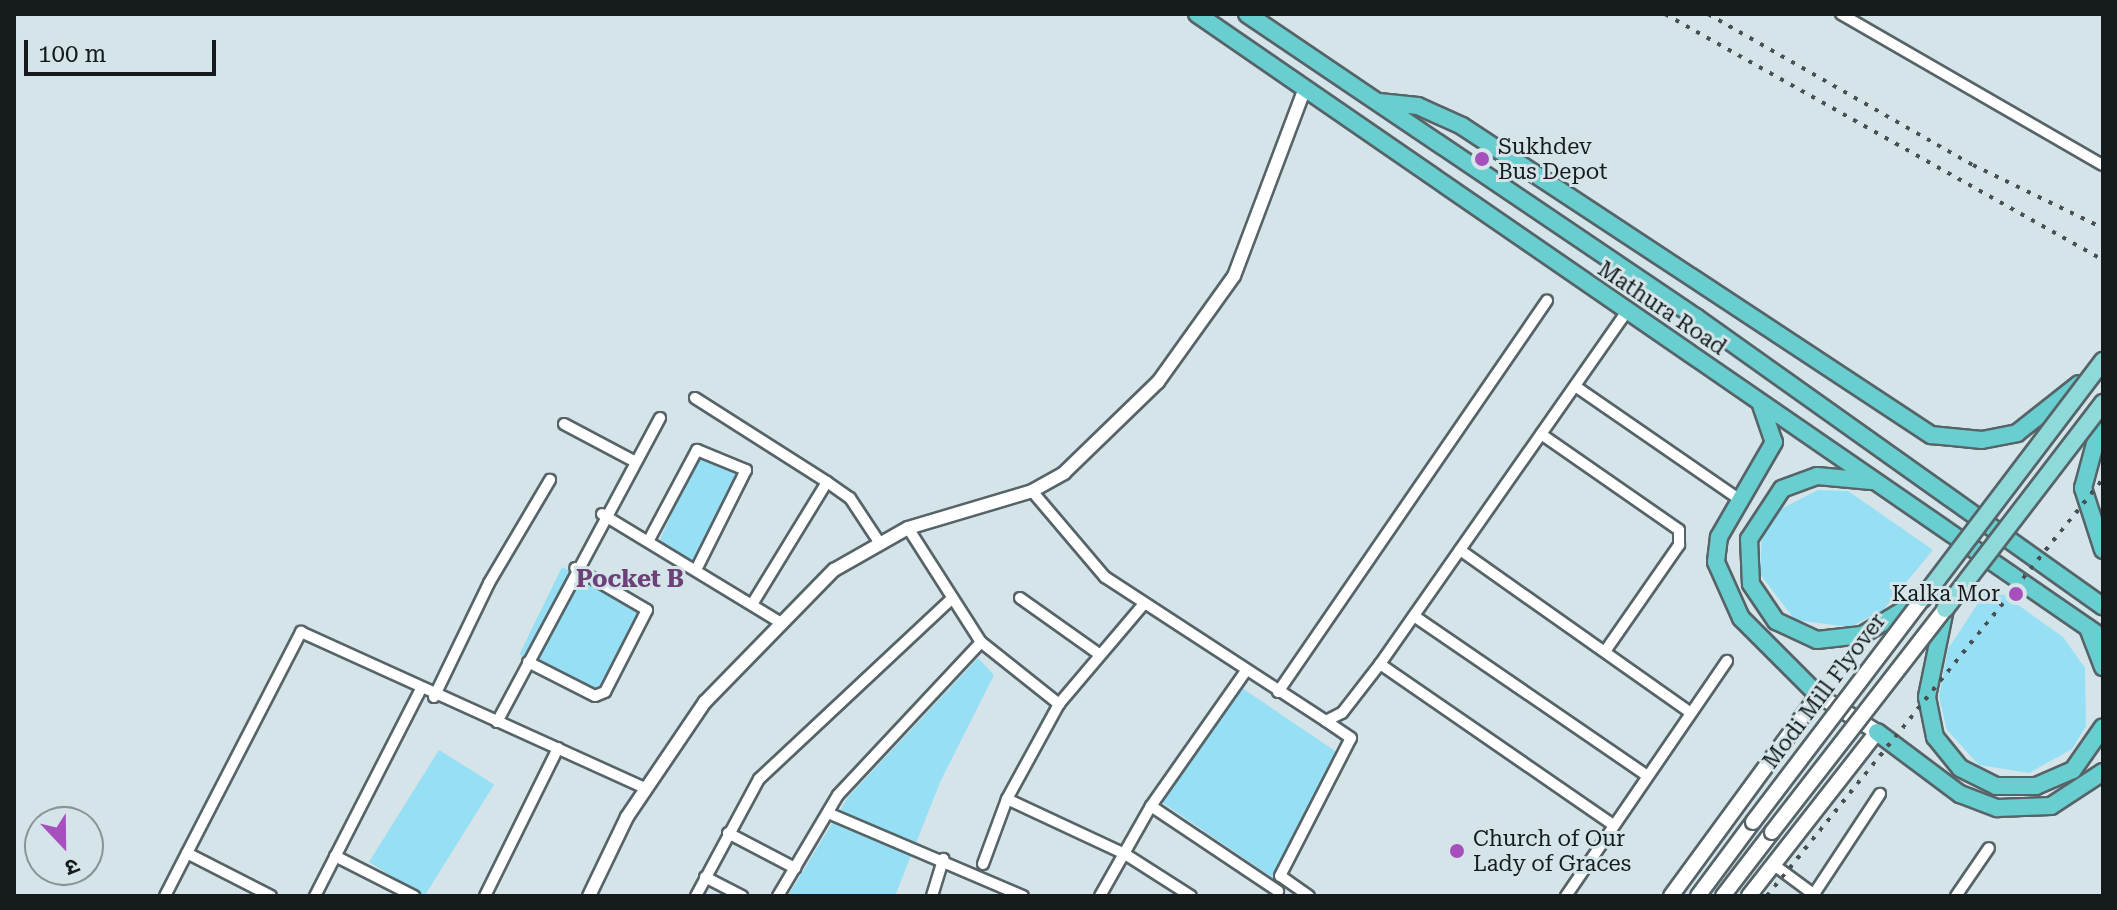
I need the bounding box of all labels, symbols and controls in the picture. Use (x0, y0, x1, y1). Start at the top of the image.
scale bar (28, 24, 220, 74)
text: 100 m (38, 40, 106, 68)
place label: Sukhdev Bus Depot (1498, 133, 1608, 184)
marker: Sukhdev Bus Depot (1473, 150, 1491, 168)
street label: Mathura Road (1593, 255, 1731, 361)
district label: Pocket B (576, 566, 684, 594)
place label: Kalka Mor (1892, 581, 2000, 607)
marker: Kalka Mor (2007, 585, 2025, 603)
street label: Modi Mill Flyover (1757, 608, 1891, 774)
north arrow (24, 806, 104, 886)
place label: Church of Our Lady of Graces (1473, 825, 1631, 876)
marker: Church of Our Lady of Graces (1448, 842, 1466, 860)
text: उ (62, 853, 83, 881)

